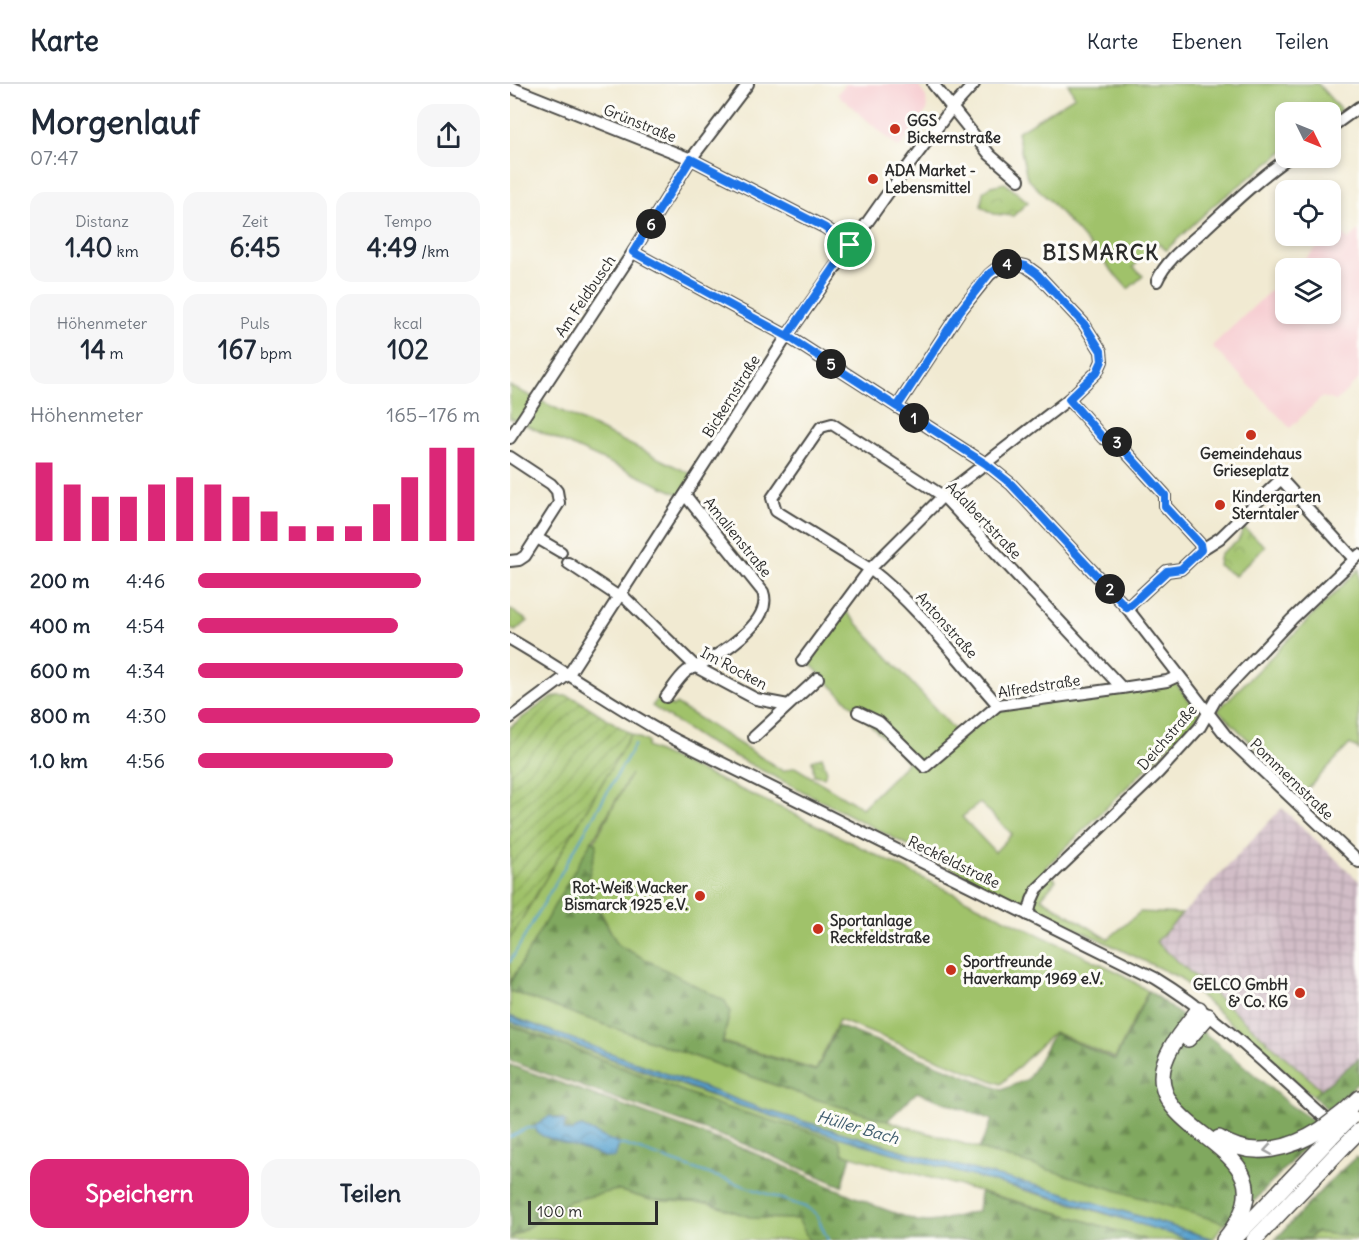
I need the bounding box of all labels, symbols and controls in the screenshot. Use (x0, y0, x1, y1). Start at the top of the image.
text: Karte (30, 23, 99, 59)
text: Karte (1087, 28, 1138, 55)
text: Ebenen (1171, 28, 1242, 55)
text: Teilen (1275, 28, 1329, 55)
street label: Grünstraße (601, 100, 679, 146)
text: Morgenlauf (30, 101, 200, 143)
north arrow (1275, 102, 1341, 168)
map controls (1275, 102, 1341, 324)
button: share (417, 104, 480, 167)
place label: GGS Bickernstraße (907, 111, 1001, 147)
marker: GGS Bickernstraße (888, 122, 902, 136)
text: 07:47 (30, 145, 78, 170)
place label: ADA Market - Lebensmittel (885, 161, 976, 197)
marker: ADA Market - Lebensmittel (866, 172, 880, 186)
button: locate (1275, 180, 1341, 246)
pin: 6 (636, 209, 666, 239)
text: Distanz (75, 211, 129, 231)
text: Zeit (242, 211, 268, 231)
text: Tempo (384, 211, 432, 231)
text: 6 (646, 214, 656, 234)
pin (824, 219, 875, 270)
icon: arrive (833, 228, 866, 261)
text: 1.40 (65, 231, 113, 264)
text: 6:45 (230, 231, 280, 264)
text: 4:49 (367, 231, 418, 264)
district label: BISMARCK (1043, 239, 1159, 266)
text: km (113, 241, 139, 261)
text: /km (418, 241, 449, 261)
pin: 4 (992, 249, 1022, 279)
street label: Am Feldbusch (551, 251, 619, 340)
text: 4 (1002, 254, 1012, 274)
button: layers (1275, 258, 1341, 324)
text: Höhenmeter (57, 313, 147, 333)
text: Puls (240, 313, 270, 333)
text: kcal (394, 313, 422, 333)
text: 14 (80, 333, 106, 366)
text: 167 (218, 333, 256, 366)
text: 102 (387, 333, 429, 366)
text: m (106, 343, 124, 363)
text: bpm (256, 343, 292, 363)
pin: 5 (816, 349, 846, 379)
street label: Bickernstraße (698, 351, 764, 441)
text: 5 (826, 354, 836, 374)
text: Höhenmeter (30, 402, 143, 427)
text: 165–176 m (386, 402, 480, 427)
pin: 1 (899, 403, 929, 433)
text: 1 (911, 408, 917, 428)
pin: 3 (1102, 427, 1132, 457)
marker: Gemeindehaus Grieseplatz (1244, 428, 1258, 442)
text: 3 (1112, 432, 1122, 452)
place label: Gemeindehaus Grieseplatz (1200, 444, 1302, 481)
street label: Adalbertstraße (942, 477, 1026, 563)
place label: Kindergarten Sterntaler (1232, 487, 1321, 523)
street label: Amalienstraße (700, 493, 776, 581)
marker: Kindergarten Sterntaler (1213, 498, 1227, 512)
text: 200 m (30, 568, 90, 593)
text: 4:46 (126, 568, 165, 593)
pin: 2 (1095, 574, 1125, 604)
text: 2 (1106, 579, 1114, 599)
street label: Antonstraße (912, 588, 982, 662)
text: 400 m (30, 613, 90, 638)
text: 4:54 (126, 613, 165, 638)
street label: Im Rocken (697, 642, 771, 694)
text: 600 m (30, 658, 90, 683)
text: 4:34 (126, 658, 165, 683)
street label: Alfredstraße (996, 670, 1082, 702)
street label: Deichstraße (1133, 700, 1201, 774)
text: 800 m (30, 703, 90, 728)
text: 4:30 (126, 703, 167, 728)
street label: Pommernstraße (1246, 734, 1338, 824)
text: 1.0 km (30, 748, 88, 773)
text: 4:56 (126, 748, 165, 773)
street label: Reckfeldstraße (905, 832, 1003, 892)
place label: Rot-Weiß Wacker Bismarck 1925 e.V. (564, 878, 689, 914)
marker: Rot-Weiß Wacker Bismarck 1925 e.V. (693, 889, 707, 903)
place label: Sportanlage Reckfeldstraße (830, 911, 930, 947)
marker: Sportanlage Reckfeldstraße (811, 922, 825, 936)
place label: Sportfreunde Haverkamp 1969 e.V. (963, 952, 1103, 989)
marker: Sportfreunde Haverkamp 1969 e.V. (944, 963, 958, 977)
place label: GELCO GmbH & Co. KG (1193, 975, 1288, 1011)
marker: GELCO GmbH & Co. KG (1293, 986, 1307, 1000)
water label: Hüller Bach (815, 1106, 902, 1148)
one-way arrow (1264, 1143, 1273, 1155)
button: Speichern (30, 1159, 249, 1228)
button: Teilen (261, 1159, 480, 1228)
scale bar (528, 1198, 658, 1226)
text: 100 m (537, 1201, 582, 1221)

